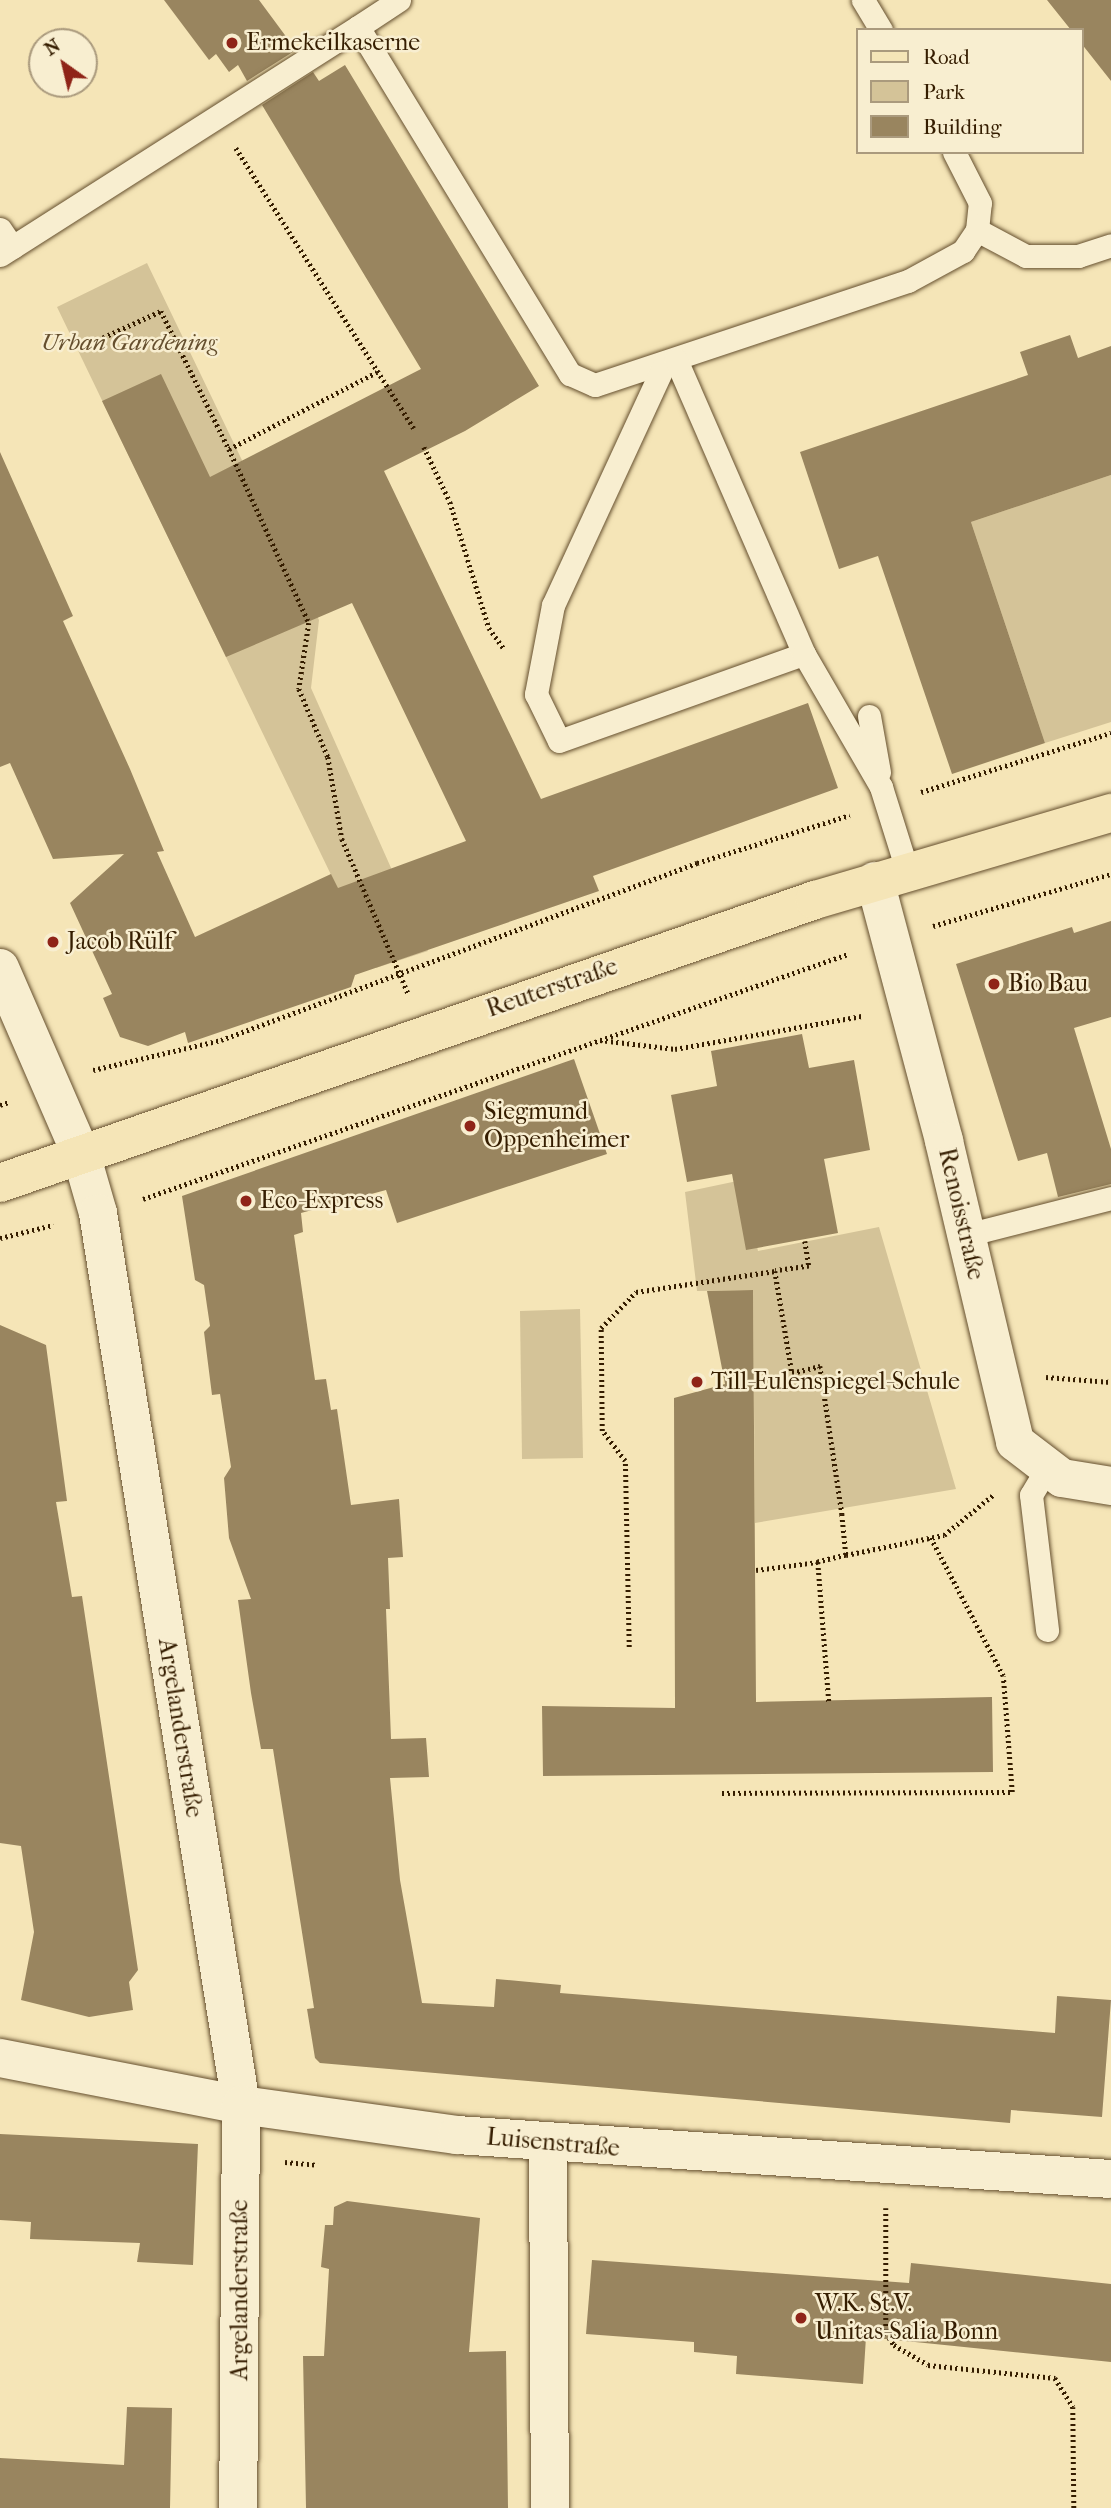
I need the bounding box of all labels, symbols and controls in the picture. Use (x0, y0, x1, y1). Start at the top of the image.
north arrow (28, 28, 98, 98)
legend (856, 28, 1083, 154)
place label: Ermekeilkaserne (246, 29, 420, 57)
text: N (40, 34, 64, 60)
marker: Ermekeilkaserne (224, 35, 240, 51)
text: Road (923, 45, 970, 69)
text: Park (923, 80, 965, 104)
text: Building (923, 115, 1001, 139)
park label: Urban Gardening (41, 329, 217, 357)
place label: Jacob Rülf (67, 928, 172, 956)
marker: Jacob Rülf (45, 934, 61, 950)
street label: Reuterstraße (483, 952, 621, 1024)
place label: Bio Bau (1008, 970, 1088, 998)
marker: Bio Bau (986, 976, 1002, 992)
place label: Siegmund Oppenheimer (484, 1098, 629, 1154)
marker: Siegmund Oppenheimer (462, 1118, 478, 1134)
street label: Renoisstraße (932, 1145, 990, 1283)
place label: Eco-Express (260, 1187, 383, 1215)
marker: Eco-Express (238, 1193, 254, 1209)
place label: Till-Eulenspiegel-Schule (711, 1368, 960, 1396)
marker: Till-Eulenspiegel-Schule (689, 1374, 705, 1390)
street label: Argelanderstraße (152, 1636, 208, 1820)
street label: Luisenstraße (485, 2123, 621, 2163)
street label: Argelanderstraße (226, 2200, 254, 2380)
place label: W.K. St.V. Unitas-Salia Bonn (815, 2290, 998, 2346)
marker: W.K. St.V. Unitas-Salia Bonn (793, 2310, 809, 2326)

